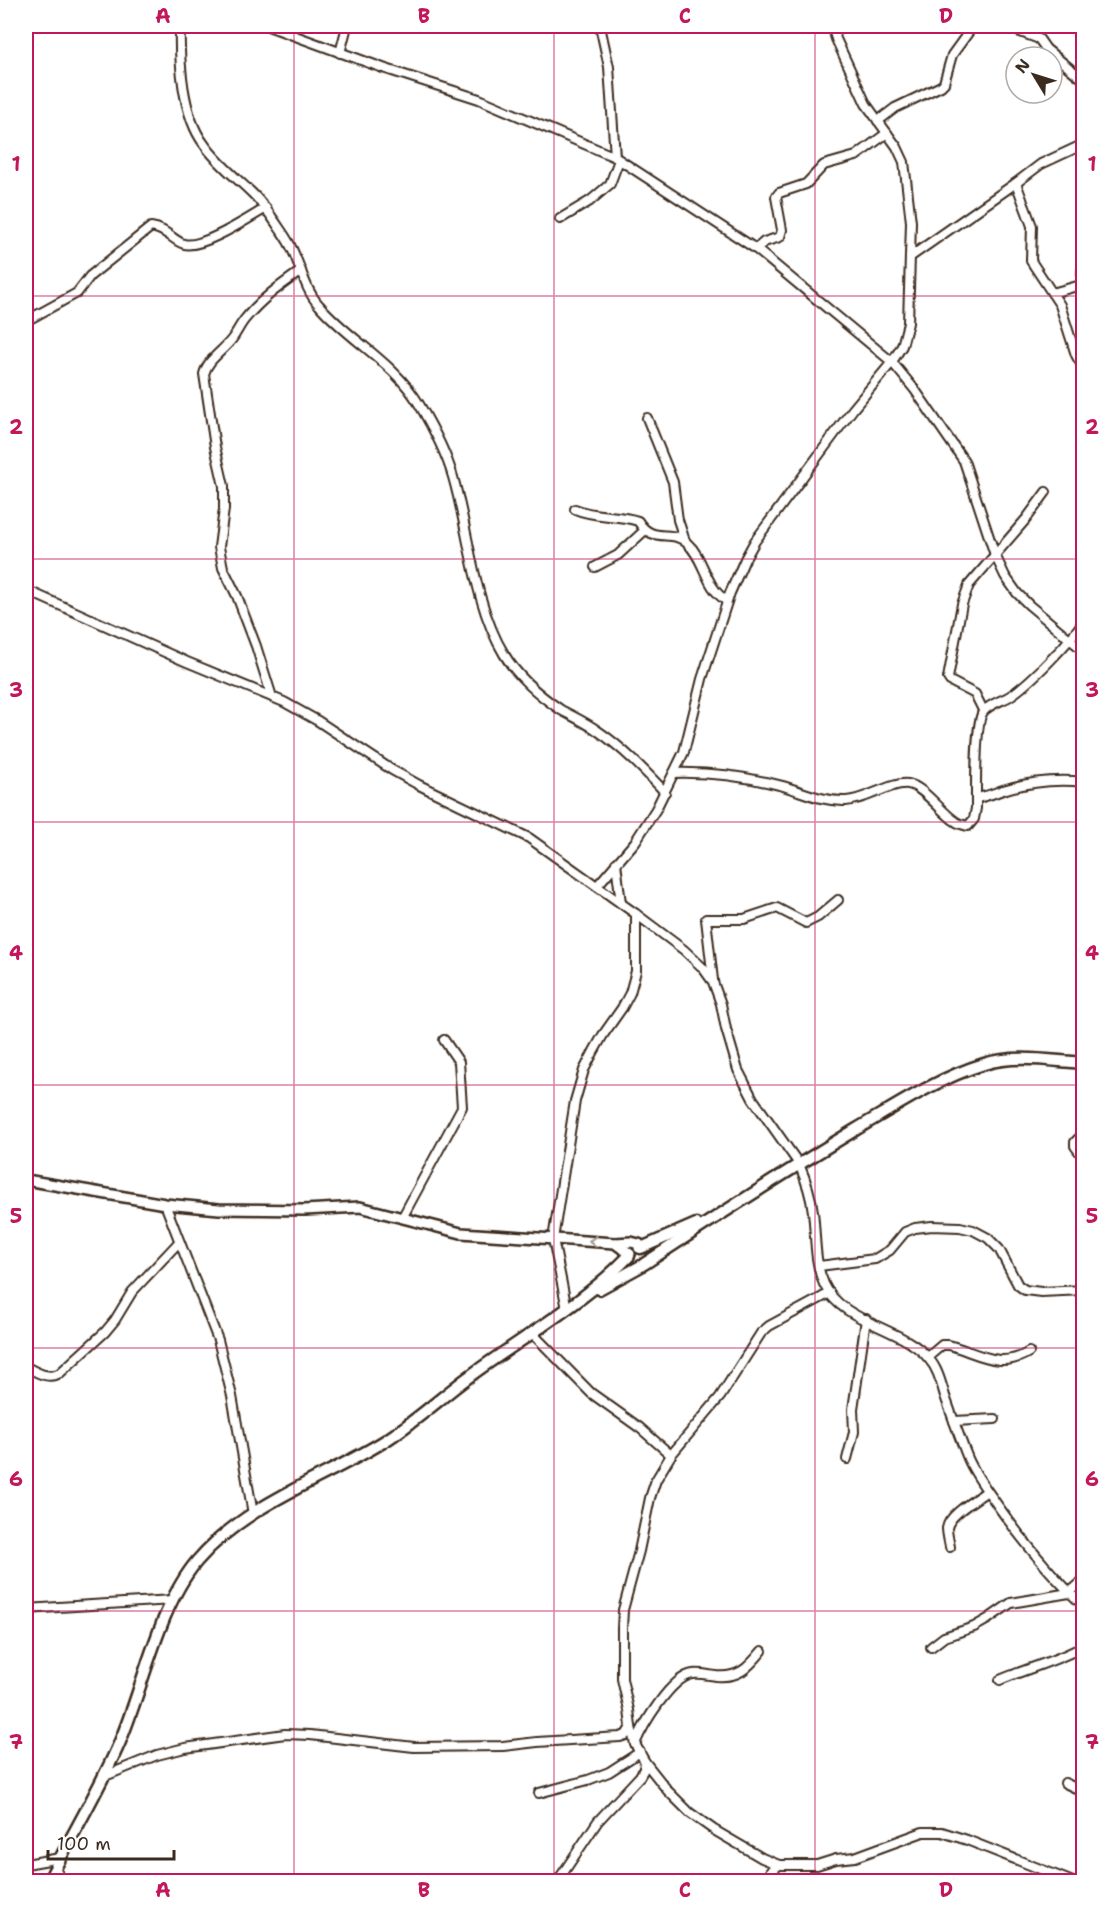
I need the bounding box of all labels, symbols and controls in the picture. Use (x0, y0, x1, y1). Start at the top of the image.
text: A (155, 3, 171, 29)
text: B (418, 3, 430, 29)
text: C (679, 3, 691, 29)
text: D (939, 3, 953, 29)
north arrow (1004, 45, 1064, 105)
text: N (1010, 55, 1035, 78)
text: 1 (11, 151, 21, 177)
text: 1 (1087, 151, 1097, 177)
text: 2 (9, 414, 23, 440)
text: 2 (1085, 414, 1099, 440)
text: 3 (9, 677, 23, 703)
text: 3 (1085, 677, 1099, 703)
text: 4 (9, 940, 23, 966)
text: 4 (1085, 940, 1099, 966)
text: 5 (10, 1203, 22, 1229)
text: 5 (1086, 1203, 1098, 1229)
one-way arrow (589, 1235, 598, 1248)
text: 6 (9, 1466, 23, 1492)
text: 6 (1085, 1466, 1099, 1492)
text: 7 (9, 1729, 23, 1755)
text: 7 (1085, 1729, 1099, 1755)
scale bar (48, 1823, 174, 1861)
text: 100 m (57, 1832, 111, 1856)
text: A (155, 1877, 171, 1903)
text: B (418, 1877, 430, 1903)
text: C (679, 1877, 691, 1903)
text: D (939, 1877, 953, 1903)

